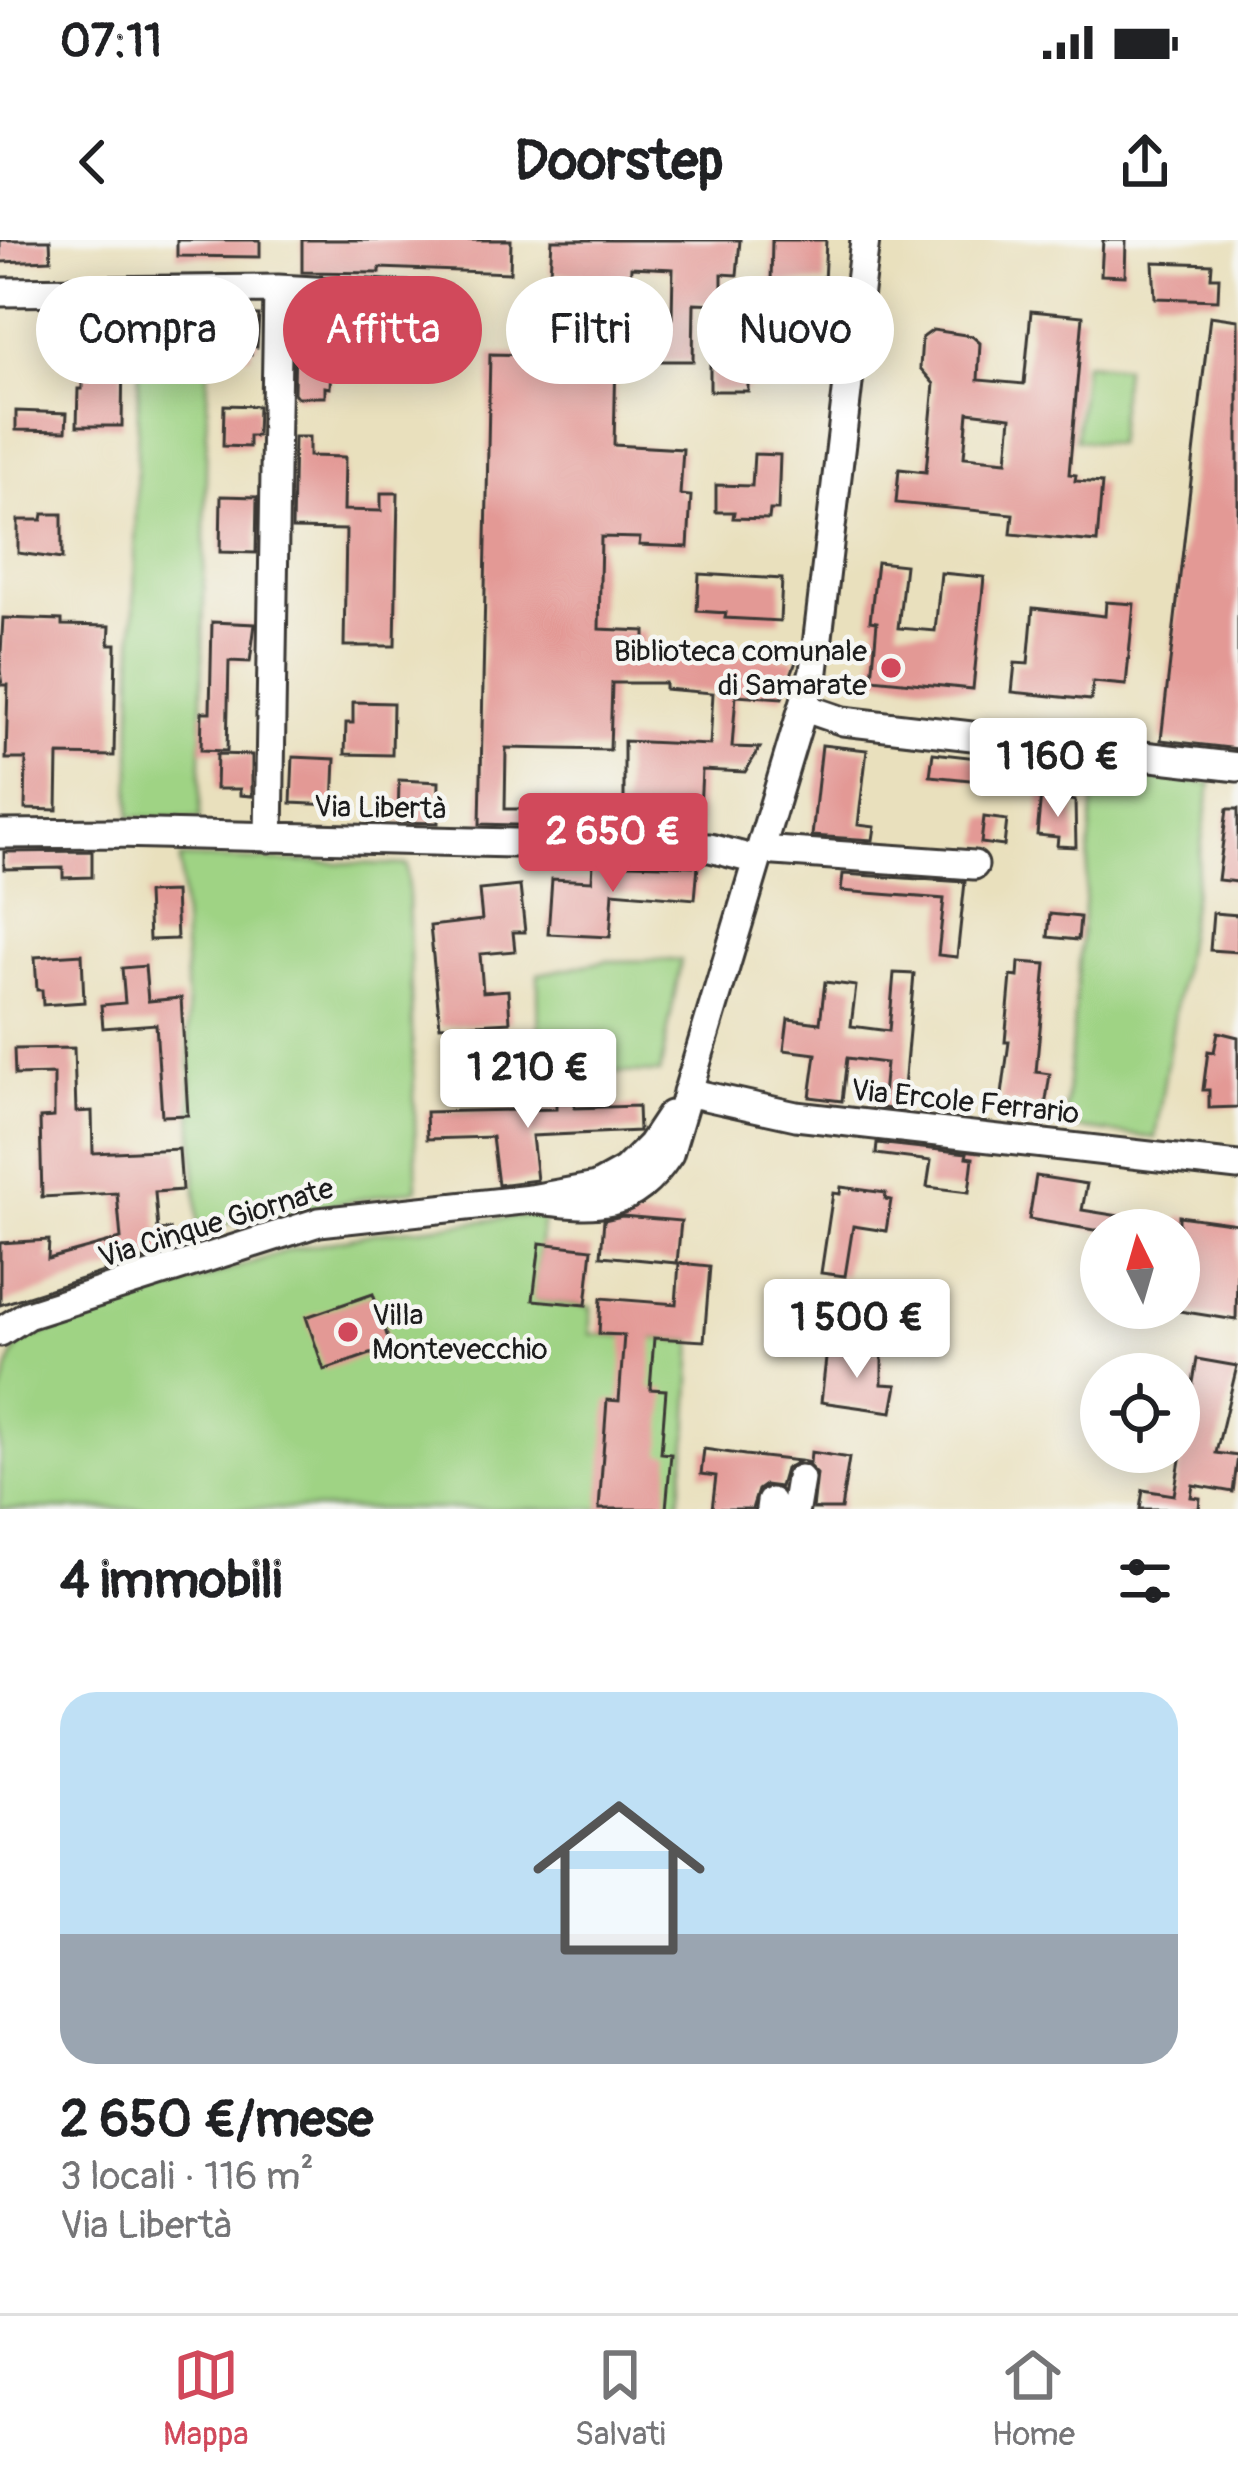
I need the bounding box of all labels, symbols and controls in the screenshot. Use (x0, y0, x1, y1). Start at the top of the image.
text: 07:11 (60, 14, 162, 70)
text: Doorstep (514, 128, 724, 196)
icon: back (60, 129, 126, 195)
icon: share (1112, 129, 1178, 195)
chip: Compra (36, 276, 259, 384)
chip: Affitta (283, 276, 482, 384)
chip: Filtri (506, 276, 673, 384)
chip: Nuovo (697, 276, 894, 384)
place label: Biblioteca comunale di Samarate (614, 633, 867, 704)
marker: Biblioteca comunale di Samarate (878, 655, 904, 681)
pin: 1 160 € (947, 718, 1169, 820)
text: 1 160 € (997, 732, 1119, 781)
street label: Via Libertà (314, 788, 446, 828)
pin: 2 650 € (502, 793, 724, 895)
text: 2 650 € (546, 807, 680, 856)
pin: 1 210 € (417, 1029, 639, 1131)
text: 1 210 € (467, 1043, 589, 1092)
street label: Via Ercole Ferrario (849, 1072, 1081, 1132)
street label: Via Cinque Giornate (94, 1170, 338, 1276)
north arrow (1080, 1209, 1200, 1329)
map controls (1080, 1209, 1200, 1473)
pin: 1 500 € (746, 1279, 968, 1381)
text: 1 500 € (791, 1293, 923, 1342)
place label: Villa Montevecchio (372, 1297, 548, 1368)
marker: Villa Montevecchio (335, 1319, 361, 1345)
button: locate (1080, 1353, 1200, 1473)
icon: filters (1112, 1548, 1178, 1614)
text: 4 immobili (60, 1549, 282, 1613)
icon: home (511, 1770, 727, 1986)
text: 2 650 €/mese (60, 2088, 373, 2152)
text: 3 locali · 116 m² (60, 2152, 314, 2201)
text: Via Libertà (60, 2201, 232, 2250)
tab: Mappa (163, 2342, 249, 2455)
tab: Salvati (575, 2342, 666, 2455)
tab: Home (992, 2342, 1075, 2455)

